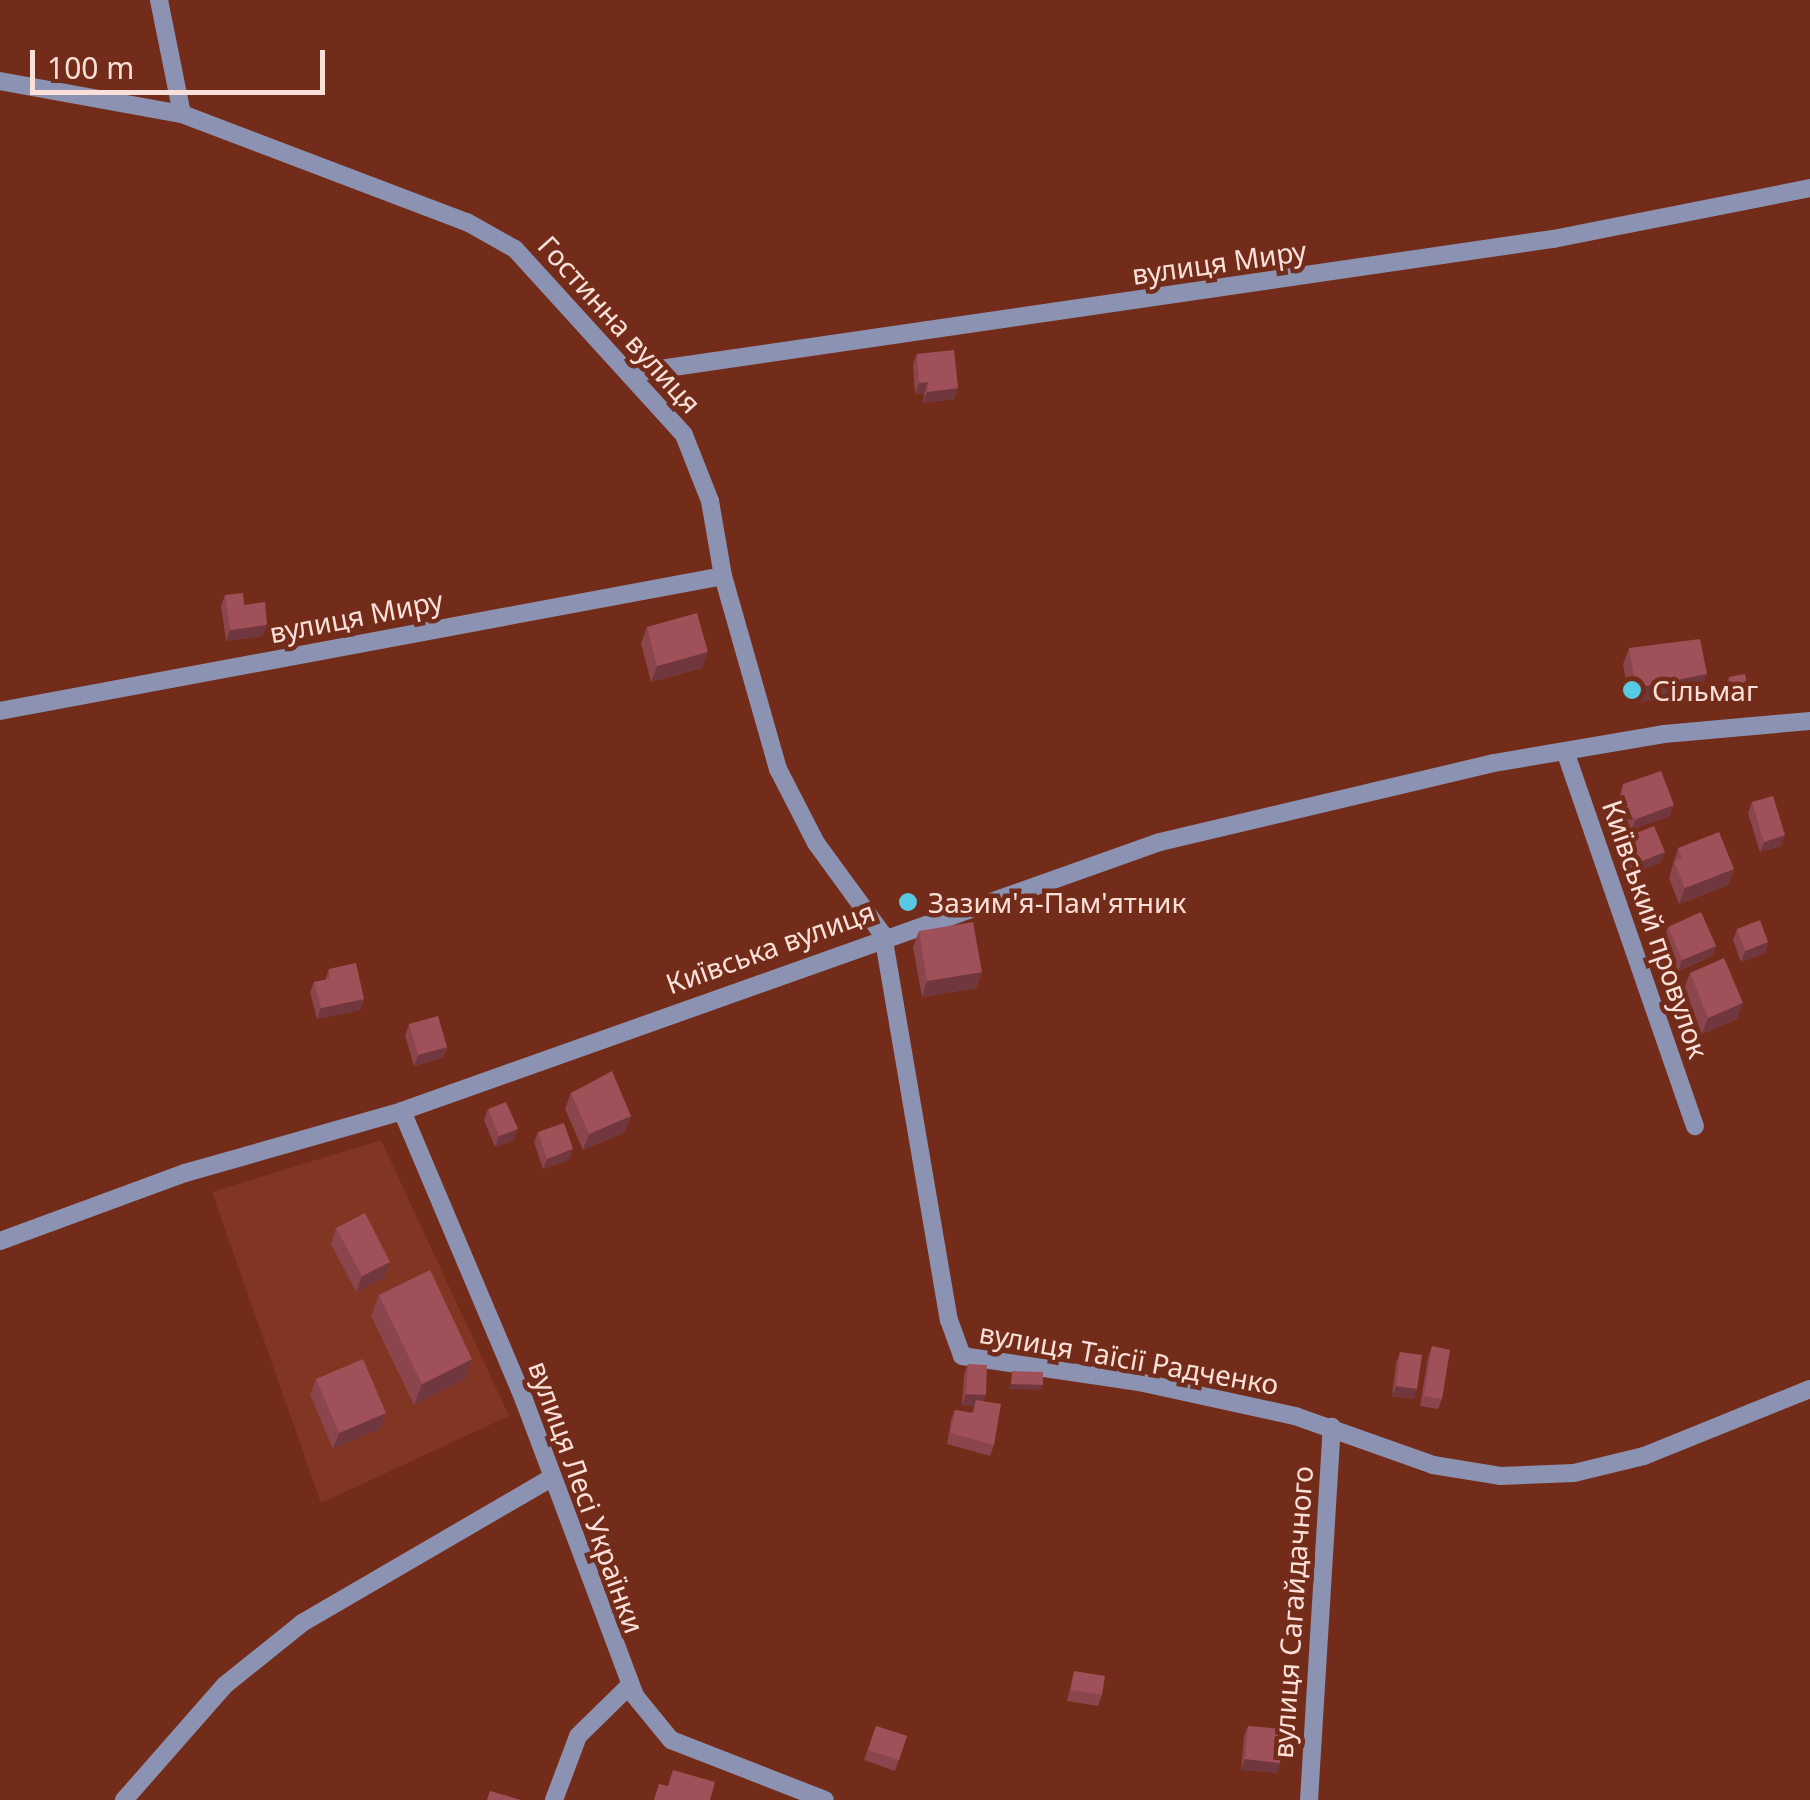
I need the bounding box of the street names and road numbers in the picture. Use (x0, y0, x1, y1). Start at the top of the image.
street label: Гостинна вулиця (532, 229, 708, 419)
street label: вулиця Миру (1130, 233, 1308, 291)
street label: вулиця Миру (266, 583, 446, 649)
street label: Київський провулок (1596, 795, 1716, 1063)
street label: Київська вулиця (661, 894, 879, 1000)
street label: вулиця Таїсії Радченко (977, 1315, 1281, 1401)
street label: вулиця Лесі Українки (522, 1356, 652, 1638)
street label: вулиця Сагайдачного (1265, 1465, 1319, 1759)

